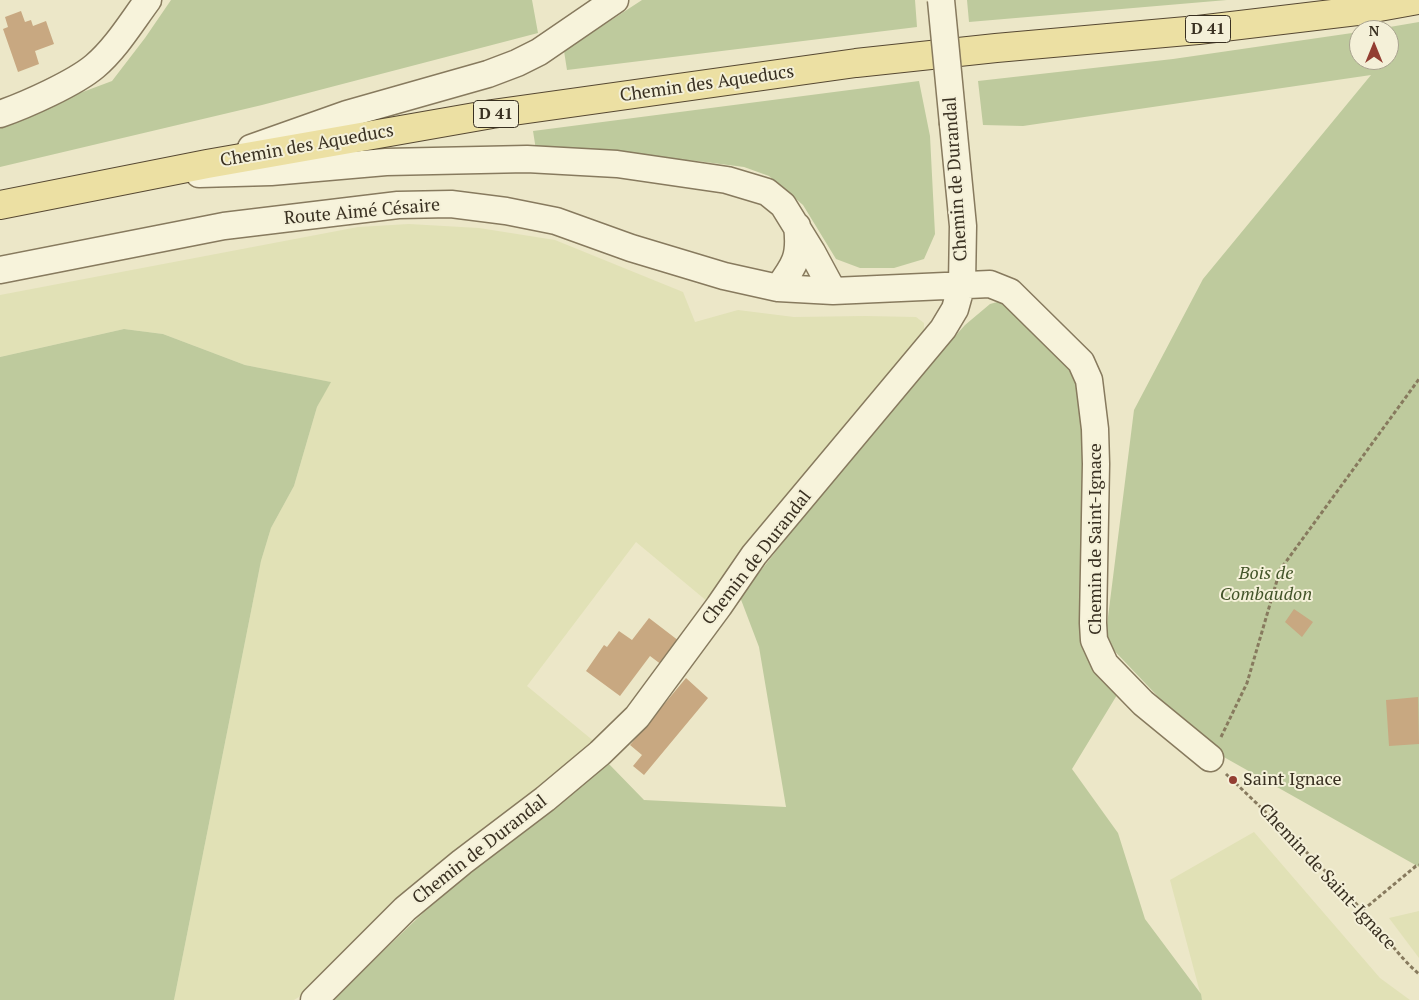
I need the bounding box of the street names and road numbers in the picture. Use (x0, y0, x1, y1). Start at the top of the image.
road number: D 41 (1186, 15, 1230, 42)
street label: Chemin des Aqueducs (618, 61, 796, 107)
street label: Chemin de Durandal (939, 96, 973, 262)
road number: D 41 (474, 100, 518, 128)
street label: Chemin des Aqueducs (219, 120, 395, 172)
street label: Route Aimé Césaire (283, 194, 441, 230)
street label: Chemin de Saint-Ignace (1085, 443, 1107, 635)
street label: Chemin de Durandal (698, 486, 816, 630)
street label: Chemin de Durandal (408, 791, 552, 909)
street label: Chemin de Saint-Ignace (1254, 799, 1400, 955)

